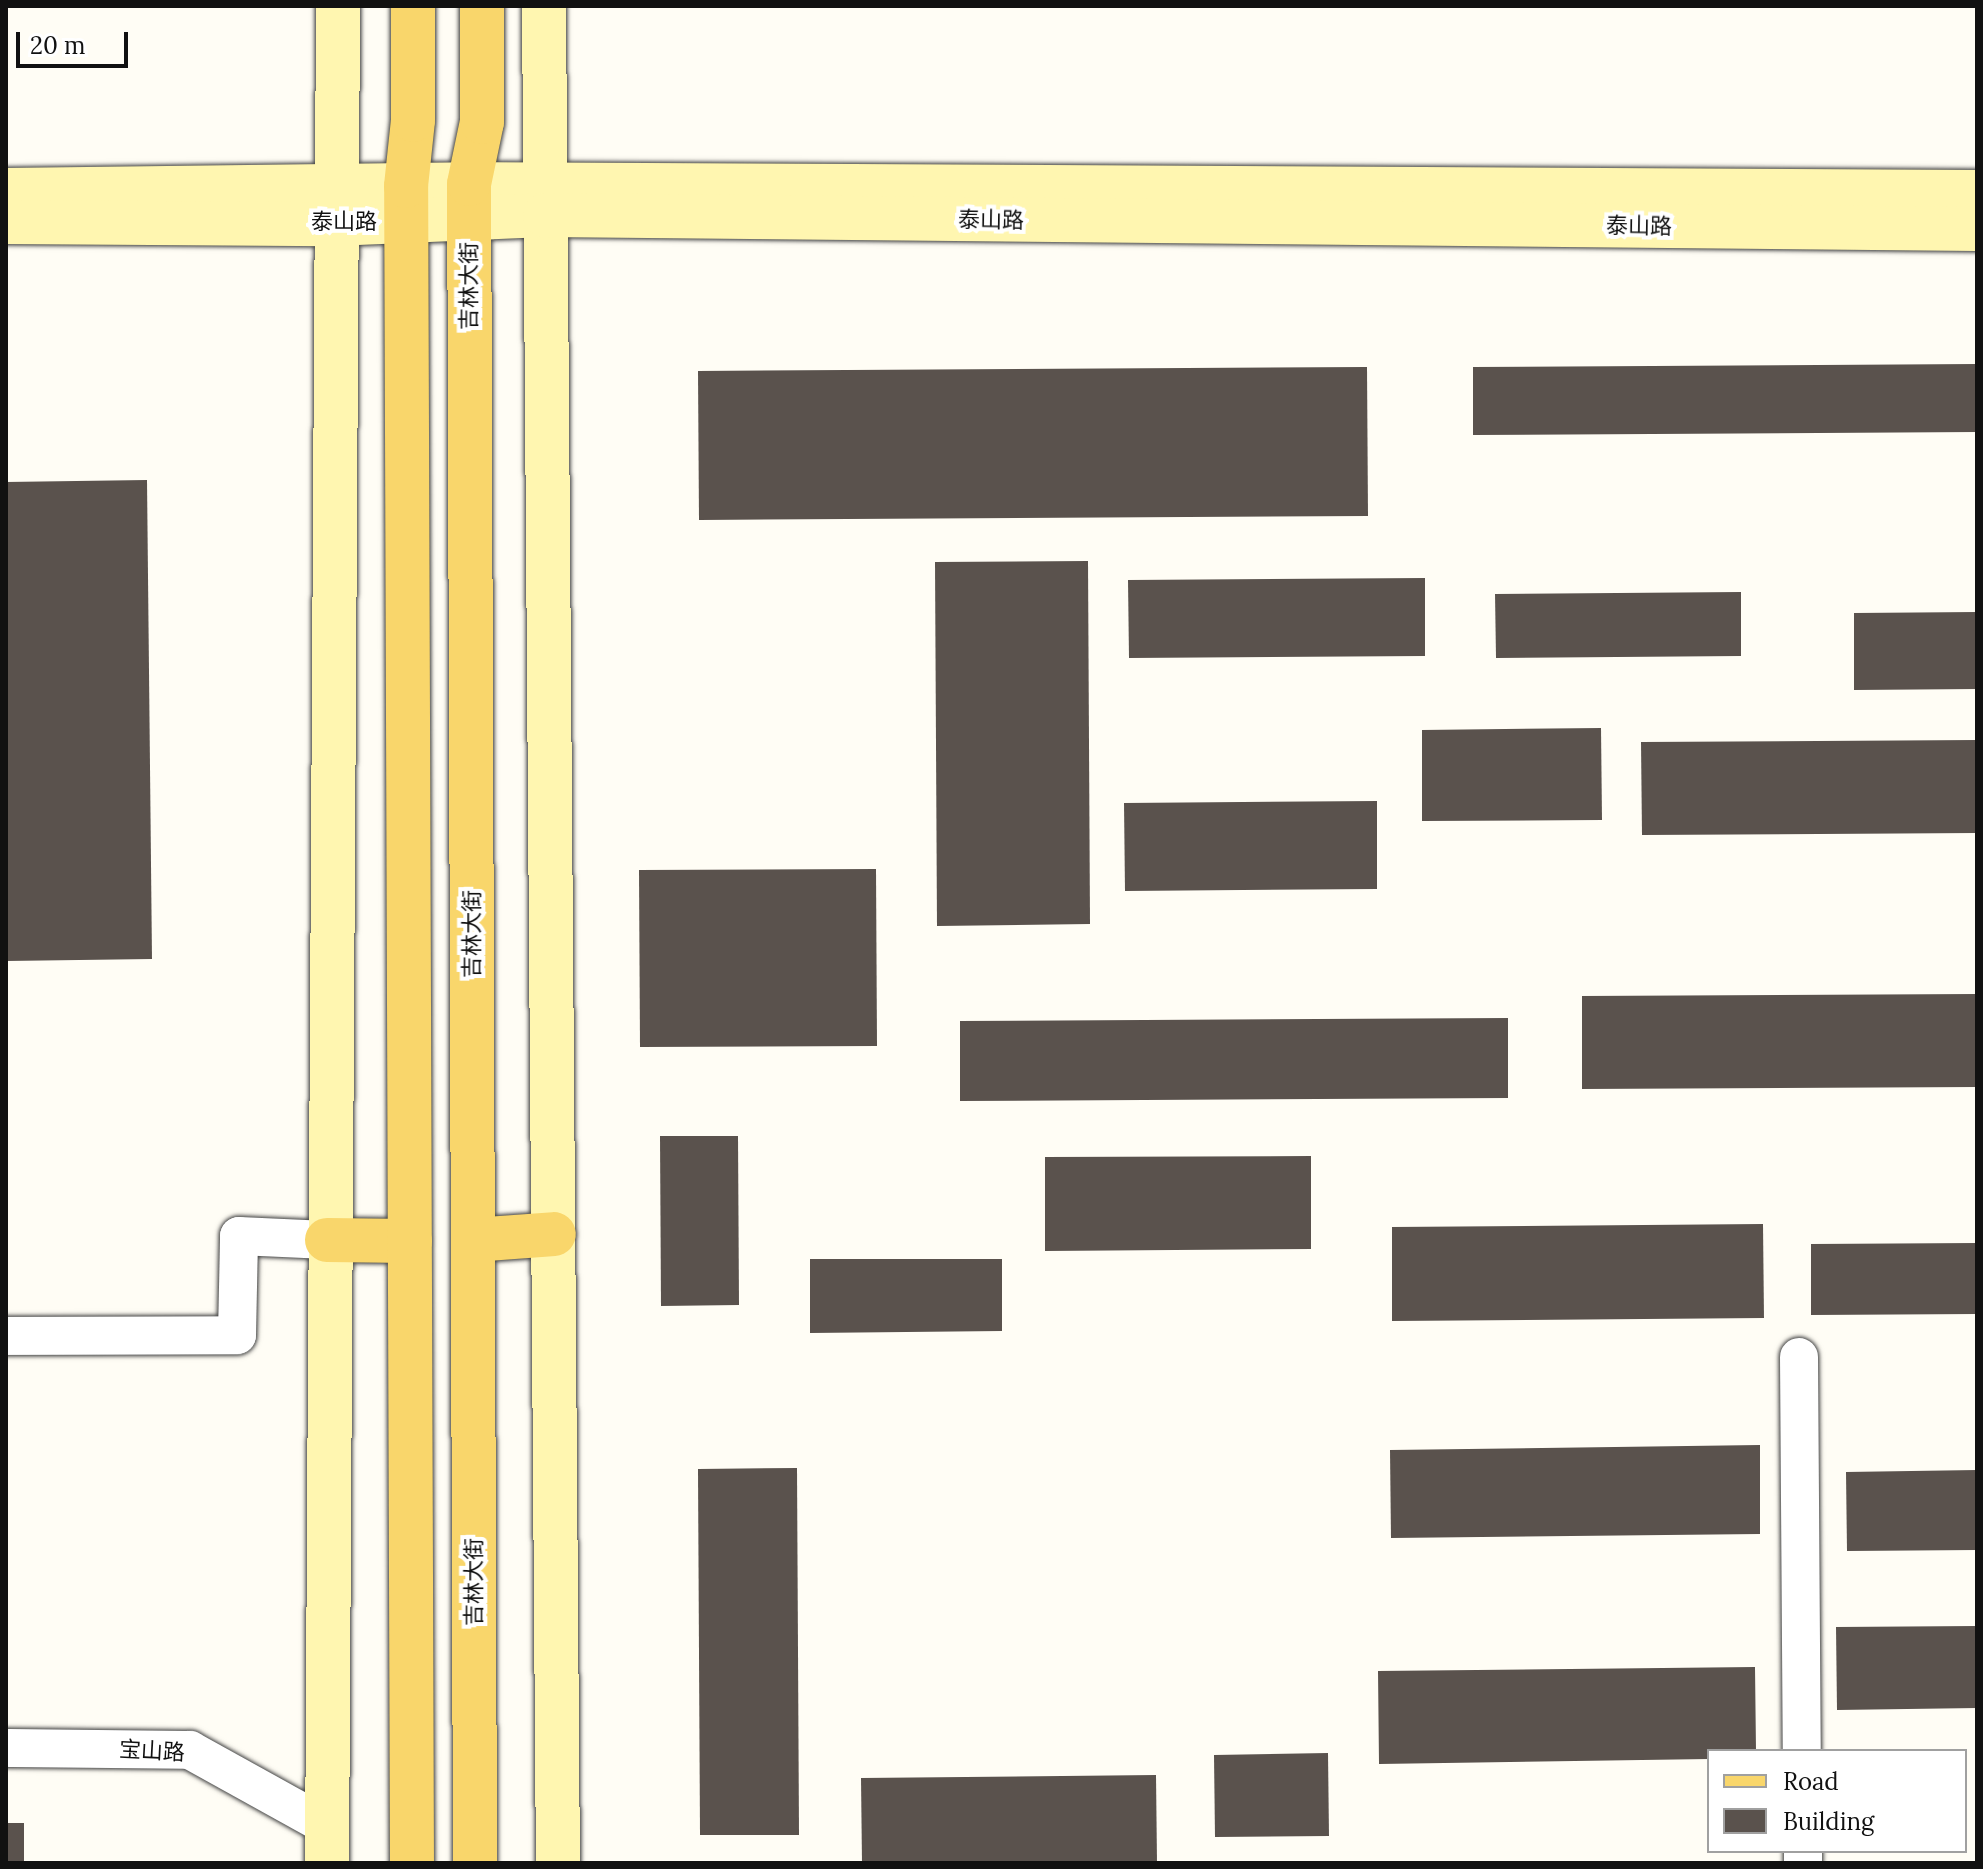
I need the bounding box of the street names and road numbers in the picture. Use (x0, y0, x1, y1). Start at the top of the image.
street label: 泰山路 (958, 206, 1024, 234)
street label: 泰山路 (311, 209, 377, 235)
street label: 泰山路 (1606, 212, 1672, 240)
street label: 吉林大街 (456, 242, 482, 330)
street label: 吉林大街 (459, 890, 485, 978)
street label: 吉林大街 (461, 1538, 487, 1626)
street label: 宝山路 (118, 1736, 186, 1766)

